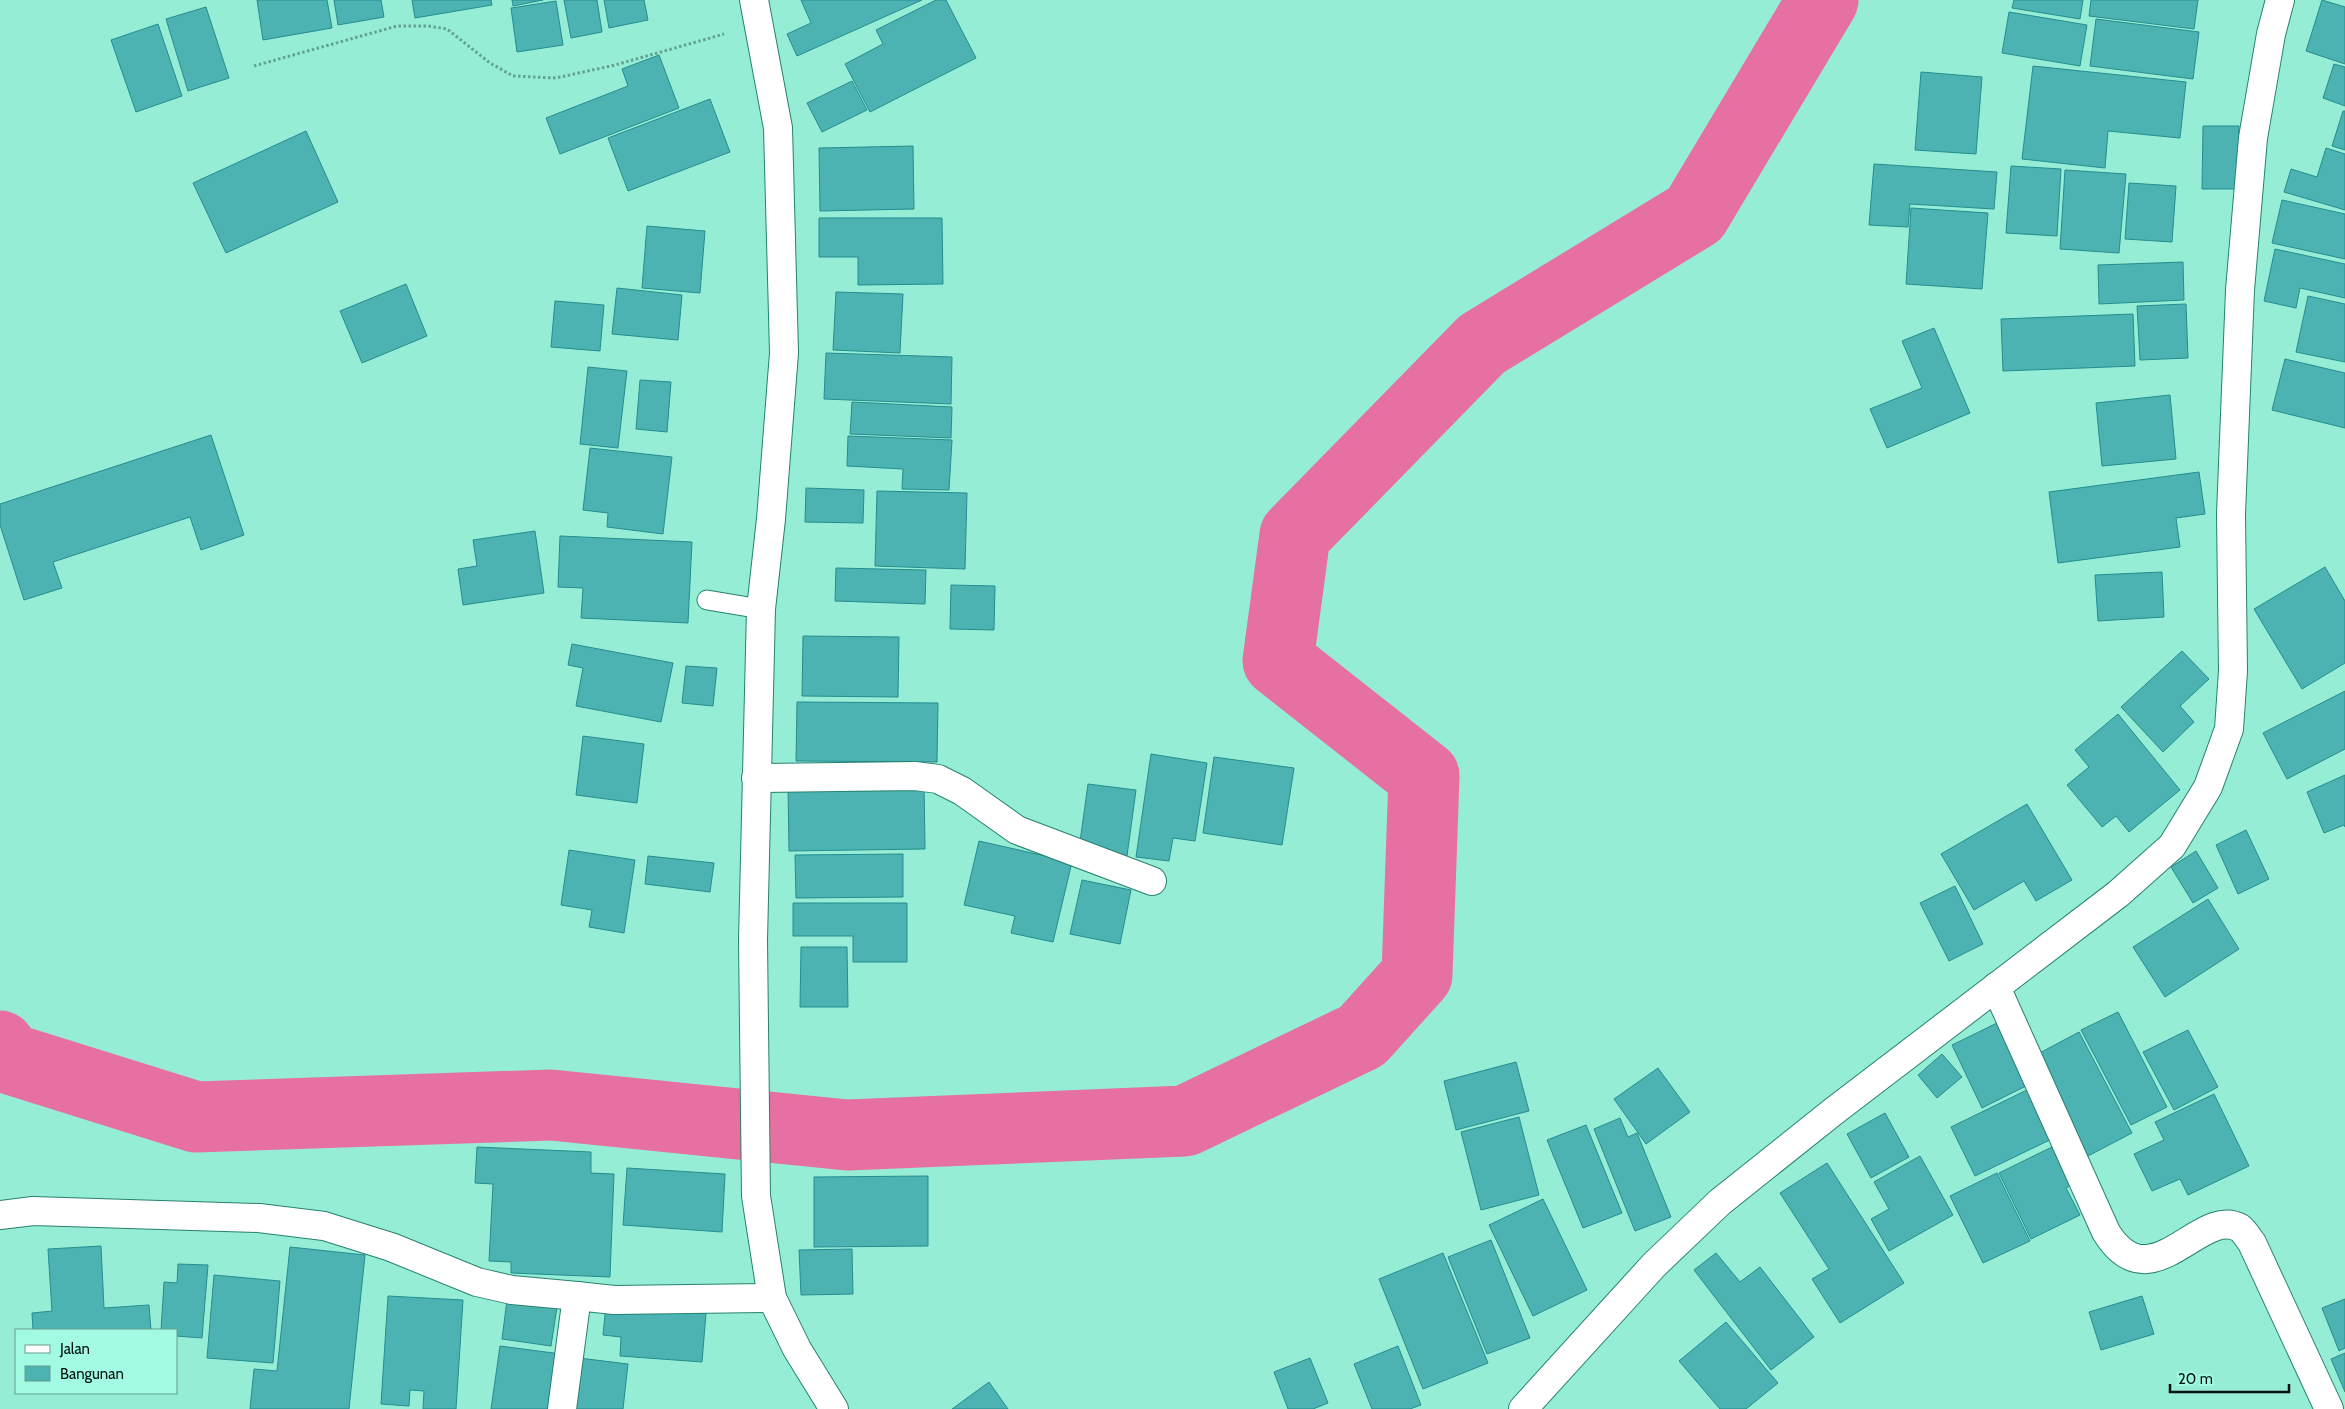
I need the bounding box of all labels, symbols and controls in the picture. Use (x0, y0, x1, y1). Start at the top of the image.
legend (15, 1329, 178, 1394)
text: Jalan (59, 1340, 90, 1358)
scale bar (2170, 1362, 2289, 1394)
text: Bangunan (60, 1365, 124, 1383)
text: 20 m (2178, 1370, 2213, 1388)

